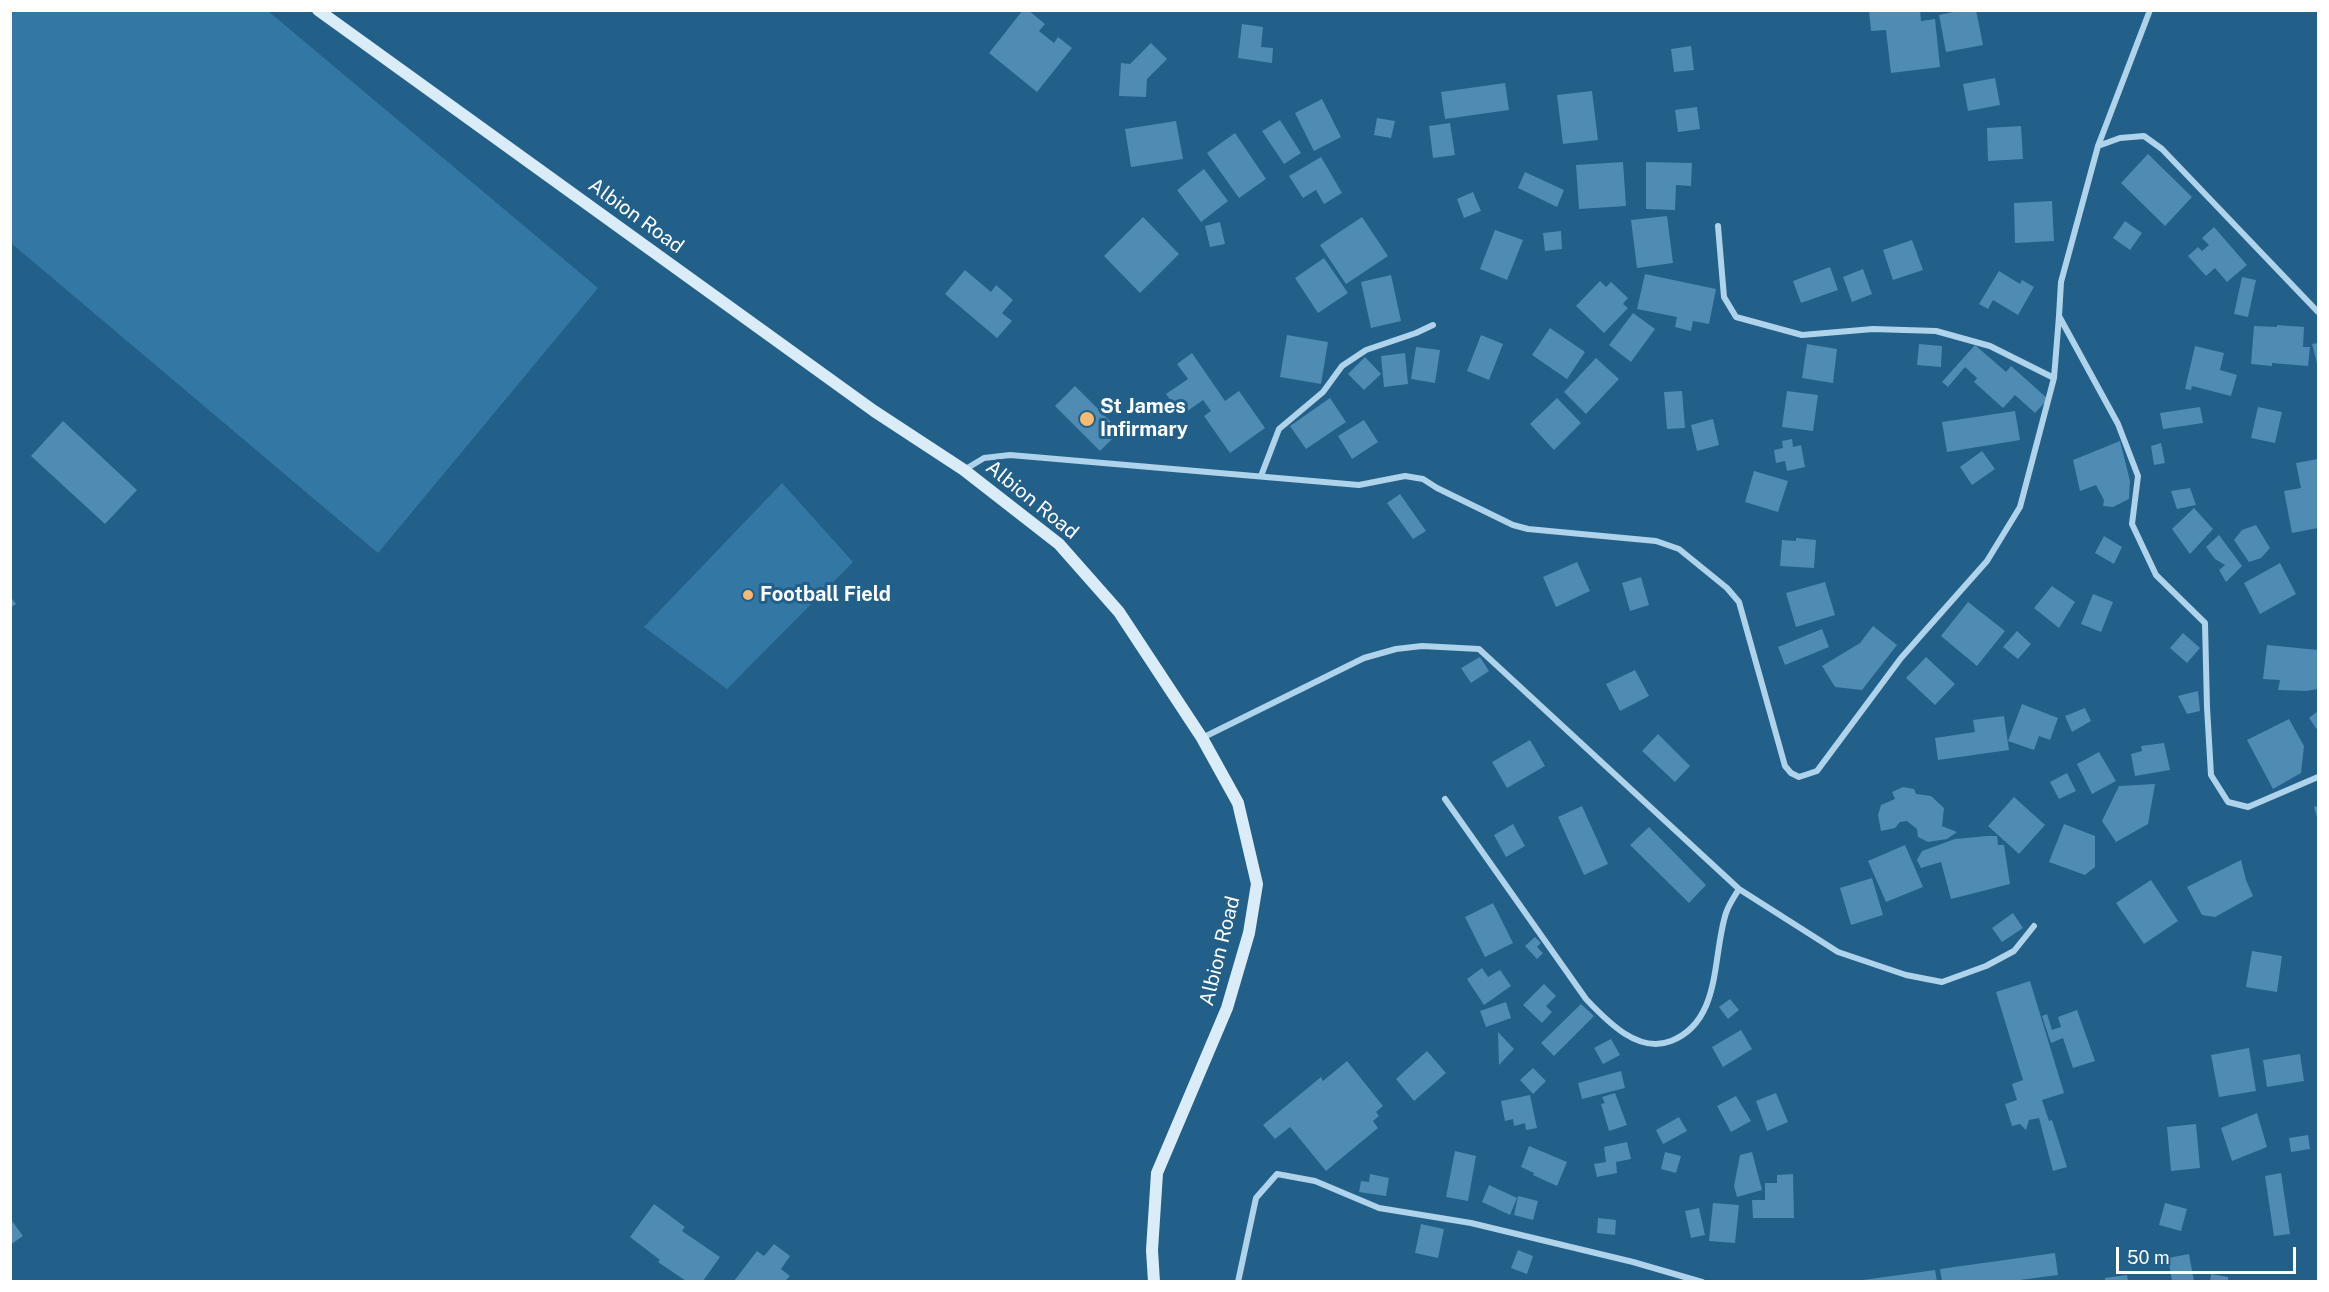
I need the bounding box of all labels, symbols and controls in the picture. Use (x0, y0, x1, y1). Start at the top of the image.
street label: Albion Road (584, 173, 688, 259)
place label: St James Infirmary (1100, 395, 1188, 442)
marker: St James Infirmary (1078, 410, 1096, 428)
street label: Albion Road (981, 455, 1083, 545)
place label: Football Field (760, 583, 891, 607)
marker: Football Field (741, 588, 755, 602)
street label: Albion Road (1195, 894, 1245, 1008)
scale bar (2119, 1235, 2299, 1273)
text: 50 m (2127, 1247, 2170, 1268)

